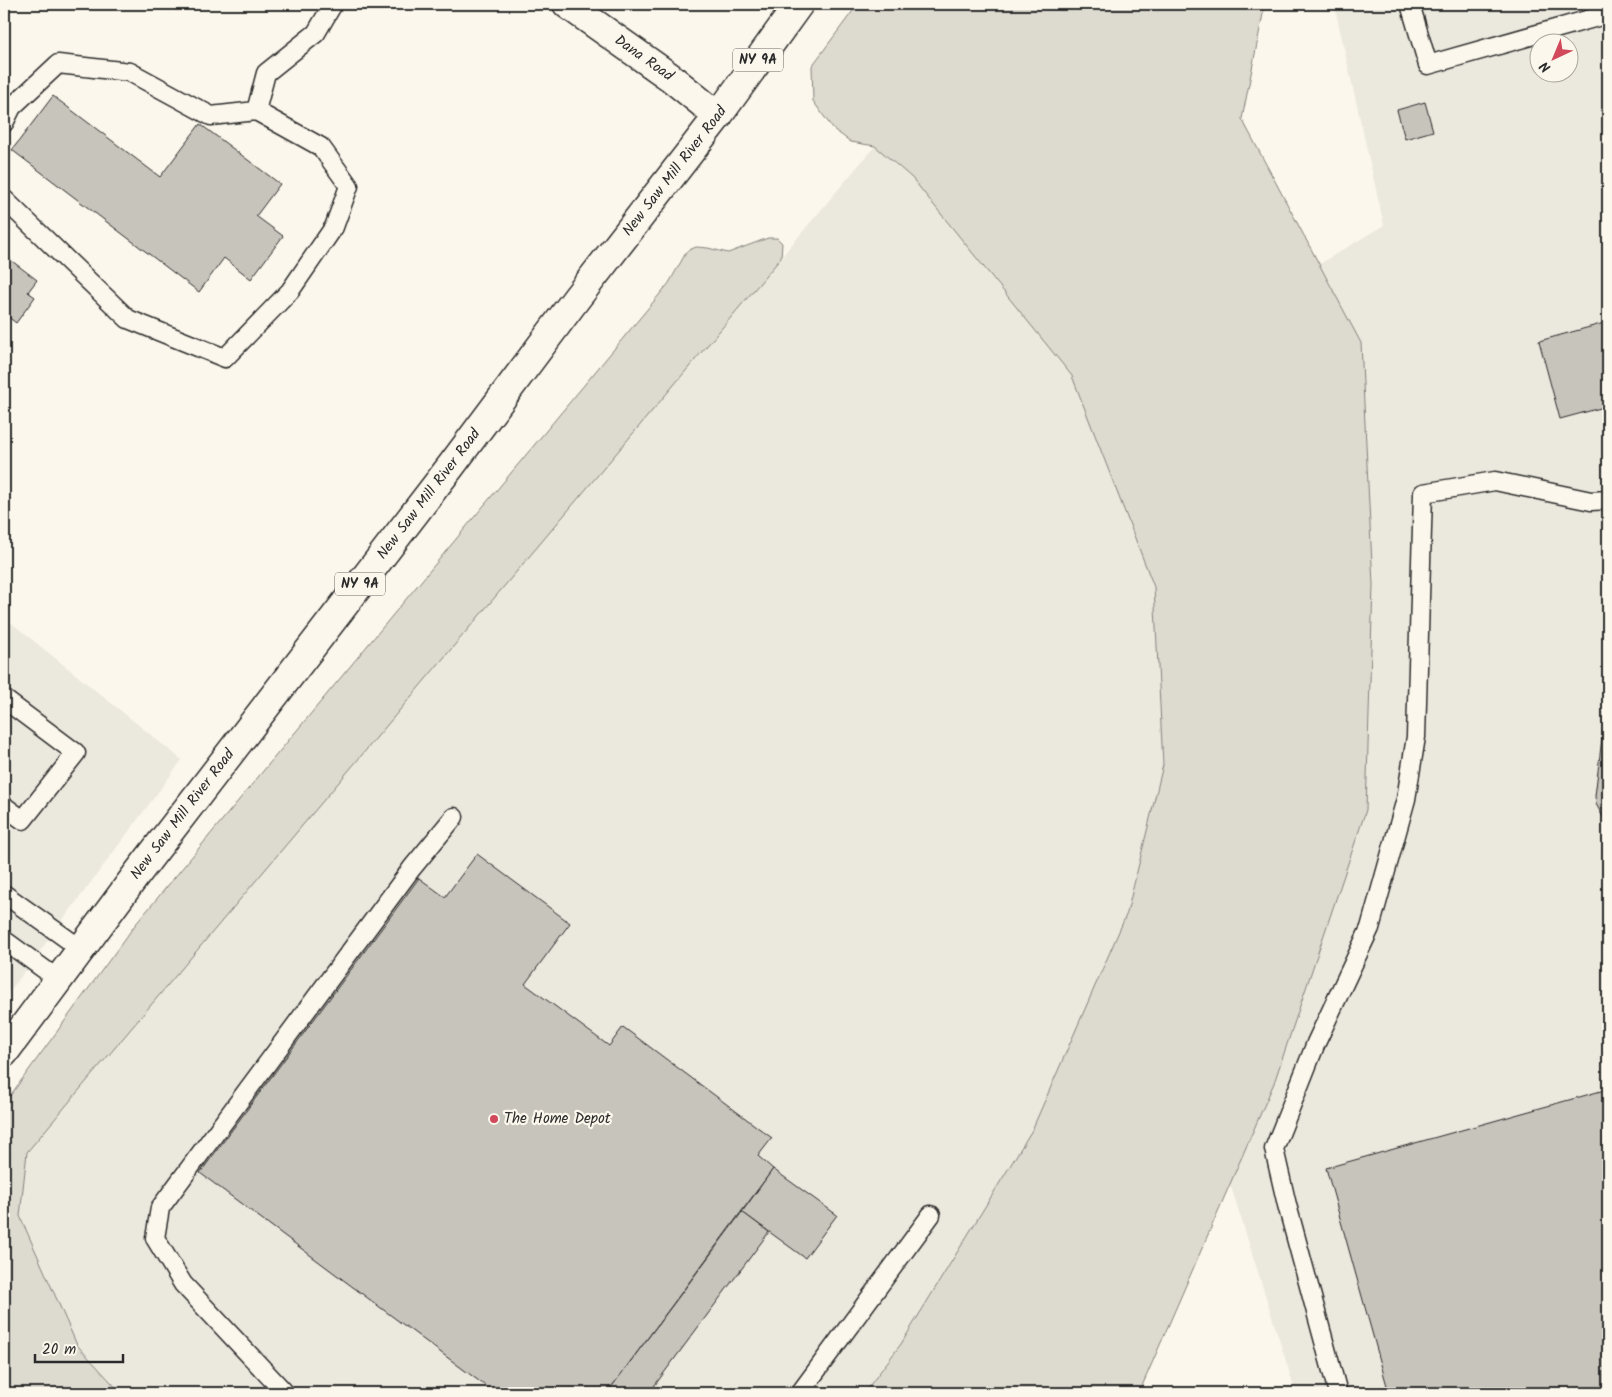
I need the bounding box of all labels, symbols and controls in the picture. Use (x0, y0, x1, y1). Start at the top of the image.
street label: Dana Road (609, 29, 679, 88)
north arrow (1530, 32, 1580, 82)
road number: NY 9A (733, 48, 783, 72)
text: N (1535, 56, 1556, 78)
street label: New Saw Mill River Road (617, 101, 734, 242)
street label: New Saw Mill River Road (371, 423, 487, 565)
road number: NY 9A (335, 572, 385, 596)
street label: New Saw Mill River Road (125, 744, 241, 885)
place label: The Home Depot (504, 1107, 611, 1131)
marker: The Home Depot (488, 1113, 500, 1125)
scale bar (35, 1332, 122, 1364)
text: 20 m (42, 1338, 76, 1362)

